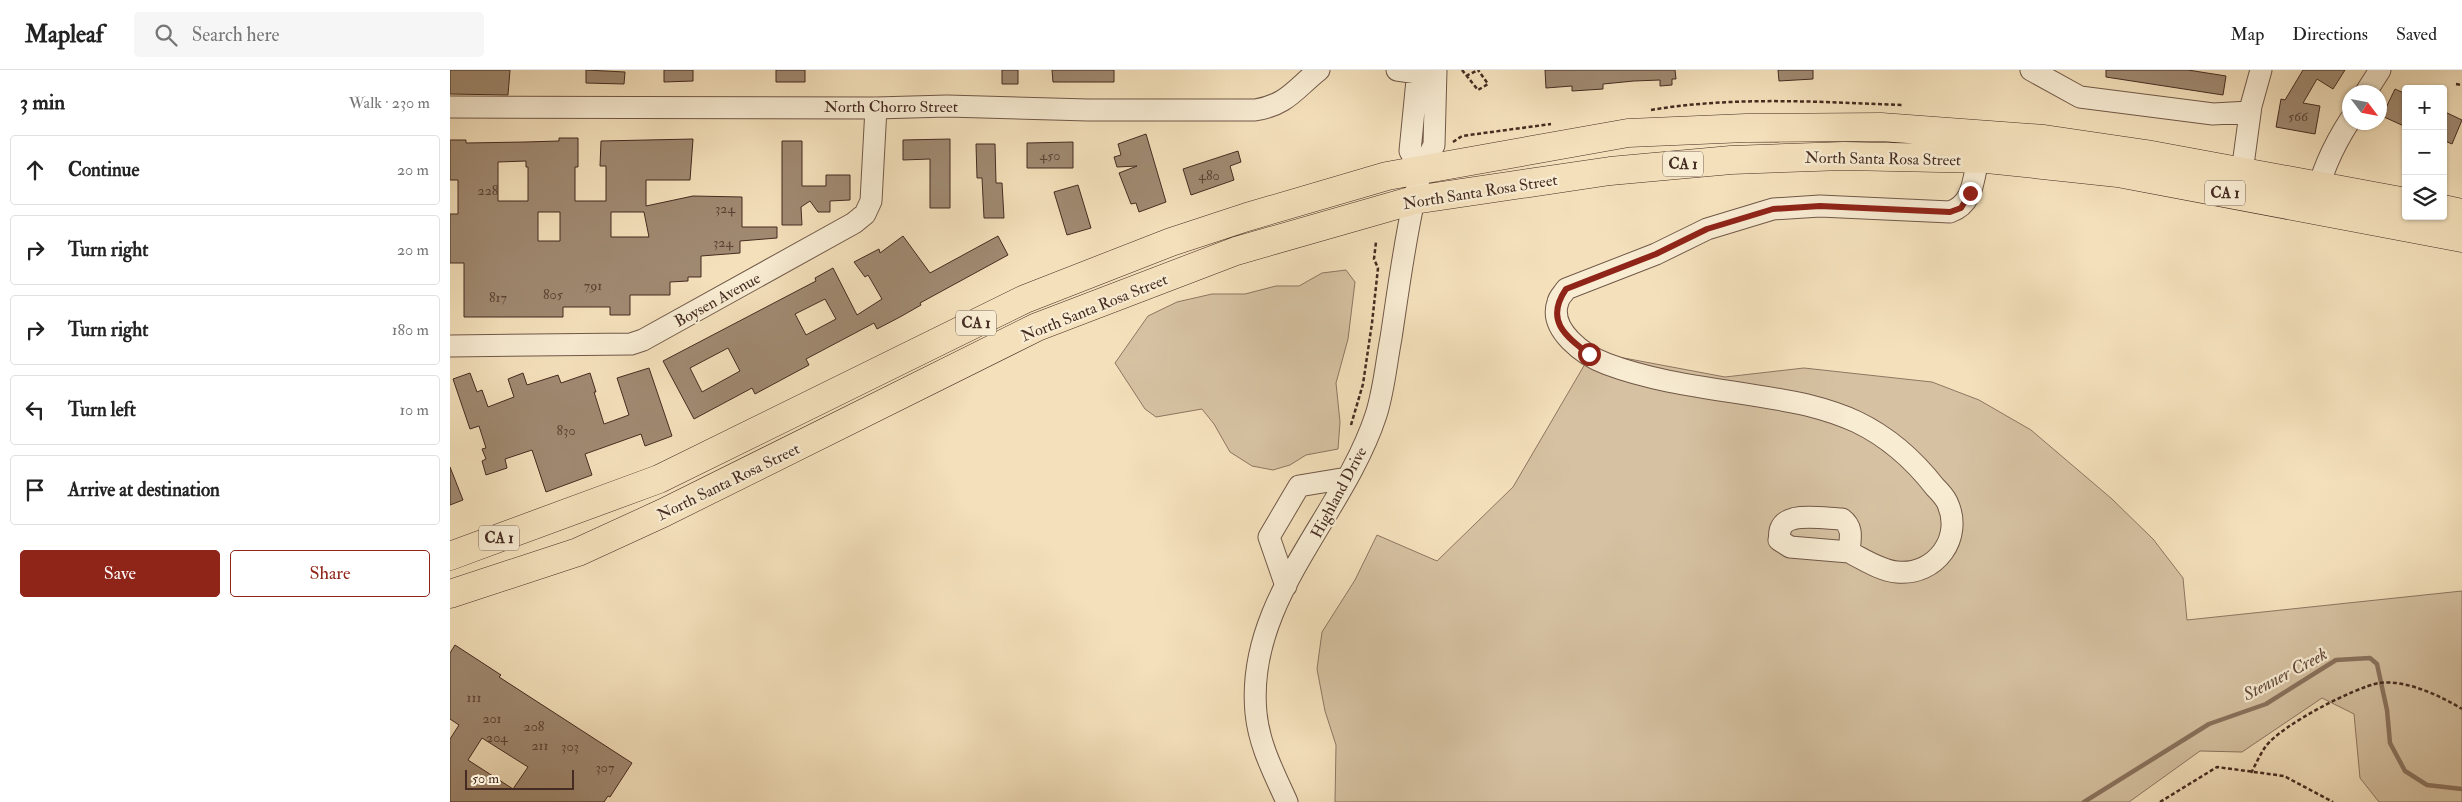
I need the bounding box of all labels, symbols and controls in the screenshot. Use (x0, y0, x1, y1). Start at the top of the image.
search box (134, 12, 484, 57)
text: Mapleaf (25, 19, 104, 50)
icon: search (152, 21, 180, 49)
text: Search here (192, 23, 279, 47)
text: Map (2231, 23, 2264, 46)
text: Directions (2292, 23, 2368, 46)
text: Saved (2396, 23, 2437, 46)
north arrow (2342, 85, 2387, 130)
map controls (2402, 85, 2447, 220)
button: + (2402, 85, 2447, 130)
text: 3 min (20, 89, 65, 116)
text: Walk · 230 m (349, 93, 430, 113)
street label: North Chorro Street (824, 97, 958, 117)
house number: 566 (2288, 108, 2309, 125)
button: − (2402, 130, 2447, 175)
house number: 450 (1040, 147, 1060, 164)
street label: North Santa Rosa Street (1805, 148, 1961, 170)
road number: CA 1 (1663, 152, 1703, 176)
icon: ahead (21, 156, 49, 184)
text: Continue (68, 158, 139, 182)
text: 20 m (397, 160, 429, 180)
house number: 480 (1198, 167, 1220, 184)
street label: North Santa Rosa Street (1401, 170, 1559, 214)
button: layers (2402, 175, 2447, 220)
road number: CA 1 (2205, 180, 2245, 206)
house number: 228 (478, 182, 499, 199)
route end (1959, 182, 1982, 205)
house number: 324 (715, 200, 736, 217)
house number: 324 (713, 234, 734, 251)
icon: right (21, 236, 49, 264)
text: Turn right (68, 238, 148, 262)
text: 20 m (397, 240, 429, 260)
street label: Boysen Avenue (671, 268, 764, 332)
street label: North Santa Rosa Street (1018, 269, 1171, 346)
house number: 791 (584, 277, 602, 294)
house number: 805 (543, 286, 564, 303)
house number: 817 (489, 289, 508, 306)
road number: CA 1 (956, 310, 996, 336)
icon: right (21, 316, 49, 344)
text: Turn right (68, 318, 148, 342)
text: 180 m (392, 320, 429, 340)
route start (1578, 343, 1601, 366)
icon: left (21, 396, 49, 424)
text: Turn left (68, 398, 136, 422)
text: 10 m (399, 400, 429, 420)
house number: 830 (556, 422, 576, 439)
street label: North Santa Rosa Street (654, 439, 803, 525)
street label: Highland Drive (1306, 443, 1371, 541)
icon: arrive (21, 476, 49, 504)
text: Arrive at destination (68, 478, 220, 502)
road number: CA 1 (479, 526, 519, 550)
button: Save (20, 550, 220, 597)
button: Share (230, 550, 430, 597)
water label: Stenner Creek (2238, 643, 2331, 707)
house number: 111 (467, 689, 482, 706)
house number: 201 (482, 710, 502, 727)
house number: 208 (524, 718, 545, 735)
house number: 204 (486, 729, 509, 746)
house number: 211 (531, 737, 549, 754)
house number: 303 (561, 738, 579, 755)
house number: 307 (596, 759, 615, 776)
scale bar (465, 767, 574, 790)
text: 50 m (472, 770, 499, 787)

